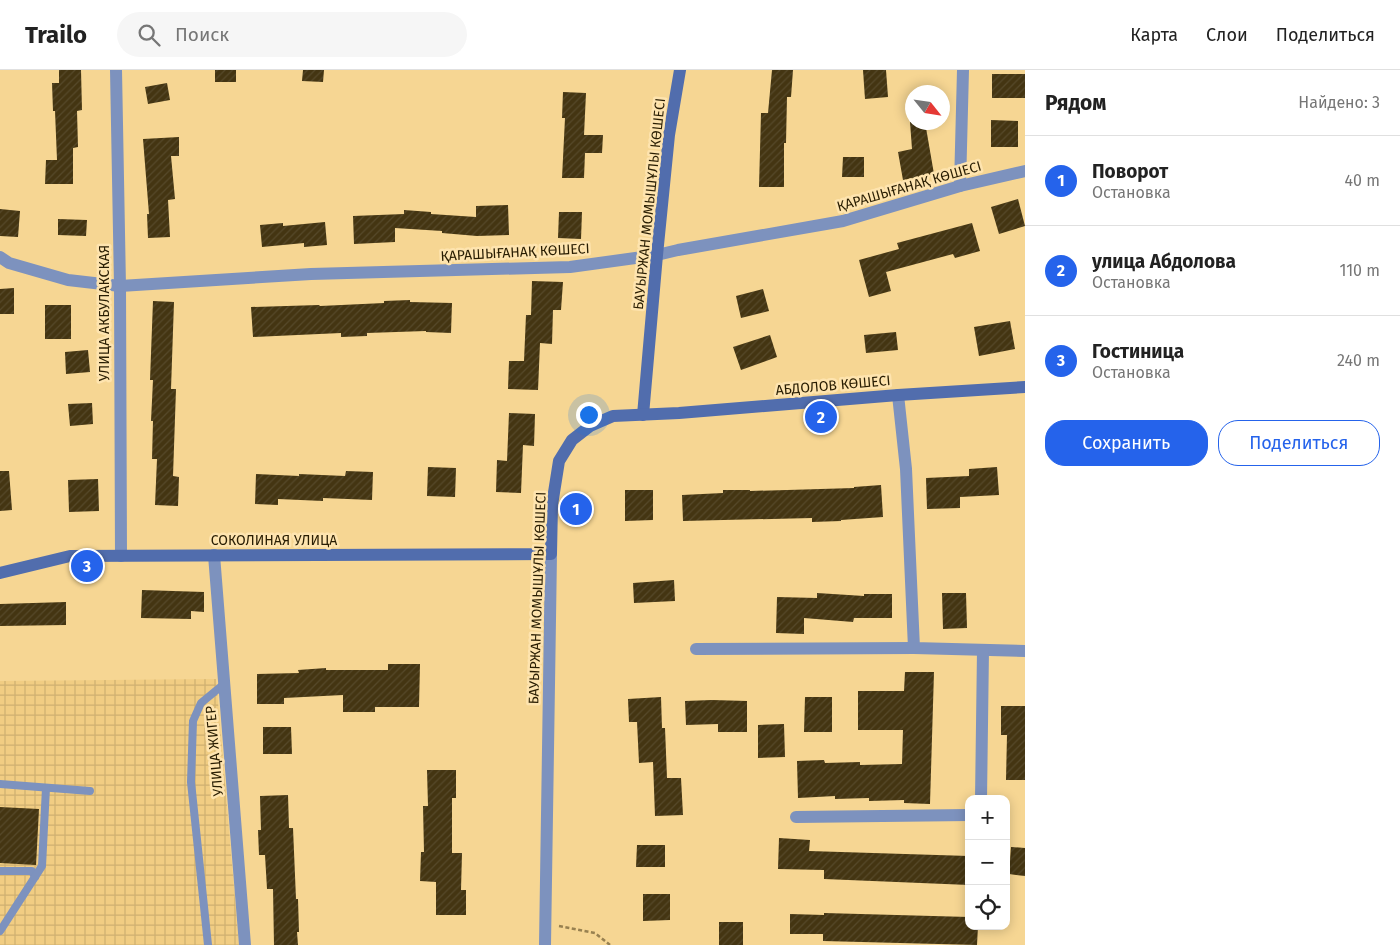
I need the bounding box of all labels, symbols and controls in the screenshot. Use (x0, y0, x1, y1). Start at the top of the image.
search box (117, 12, 467, 57)
text: Trailo (25, 21, 87, 49)
icon: search (135, 21, 163, 49)
text: Поиск (175, 23, 229, 46)
text: Карта (1130, 24, 1178, 46)
text: Слои (1206, 24, 1248, 46)
text: Поделиться (1276, 24, 1375, 46)
north arrow (905, 85, 950, 130)
text: Рядом (1045, 90, 1106, 116)
text: Найдено: 3 (1298, 93, 1380, 112)
street label: БАУЫРЖАН МОМЫШҰЛЫ КӨШЕСІ (630, 97, 669, 311)
street label: ҚАРАШЫҒАНАҚ КӨШЕСІ (835, 158, 983, 215)
text: Поворот (1092, 160, 1168, 183)
text: 1 (1057, 171, 1065, 190)
text: 40 m (1345, 171, 1380, 190)
text: Остановка (1092, 183, 1171, 202)
street label: ҚАРАШЫҒАНАҚ КӨШЕСІ (440, 240, 590, 265)
street label: УЛИЦА АКБУЛАКСКАЯ (96, 245, 113, 381)
text: улица Абдолова (1092, 250, 1236, 273)
text: 2 (1057, 261, 1065, 280)
text: 110 m (1339, 261, 1380, 280)
text: Остановка (1092, 273, 1171, 292)
text: Гостиница (1092, 340, 1184, 363)
text: 3 (1057, 351, 1065, 370)
text: 240 m (1337, 351, 1380, 370)
text: Остановка (1092, 363, 1171, 382)
street label: АБДОЛОВ КӨШЕСІ (775, 372, 891, 399)
pin: 2 (805, 398, 837, 436)
your location (576, 402, 602, 428)
button: Сохранить (1045, 420, 1208, 466)
button: Поделиться (1218, 420, 1380, 466)
pin: 1 (560, 490, 592, 528)
street label: БАУЫРЖАН МОМЫШҰЛЫ КӨШЕСІ (525, 491, 550, 705)
street label: СОКОЛИНАЯ УЛИЦА (211, 532, 337, 549)
pin: 3 (71, 547, 103, 585)
street label: УЛИЦА ЖИГЕР (202, 705, 227, 797)
map controls (965, 795, 1010, 930)
button: + (965, 795, 1010, 840)
button: − (965, 840, 1010, 885)
button: locate (965, 885, 1010, 930)

